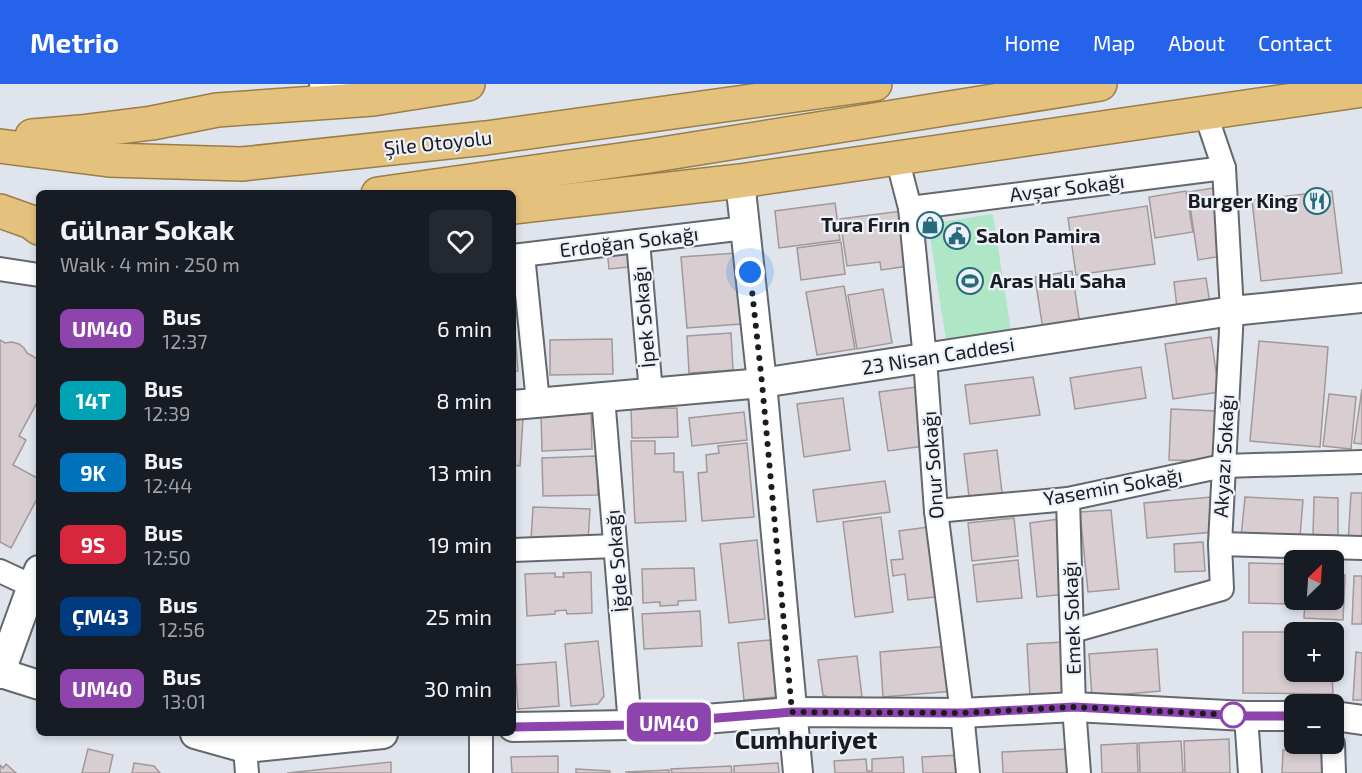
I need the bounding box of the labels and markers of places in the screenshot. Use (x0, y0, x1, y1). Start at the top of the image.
restaurant icon: Burger King (1302, 186, 1332, 216)
place label: Burger King (1188, 188, 1298, 212)
shop icon: Tura Fırın (915, 210, 945, 240)
place label: Tura Fırın (821, 212, 910, 236)
public building icon: Salon Pamira (942, 221, 972, 251)
place label: Salon Pamira (976, 223, 1101, 247)
sports icon: Aras Halı Saha (955, 266, 985, 296)
place label: Aras Halı Saha (990, 268, 1126, 292)
unlabelled marker (1220, 702, 1246, 728)

